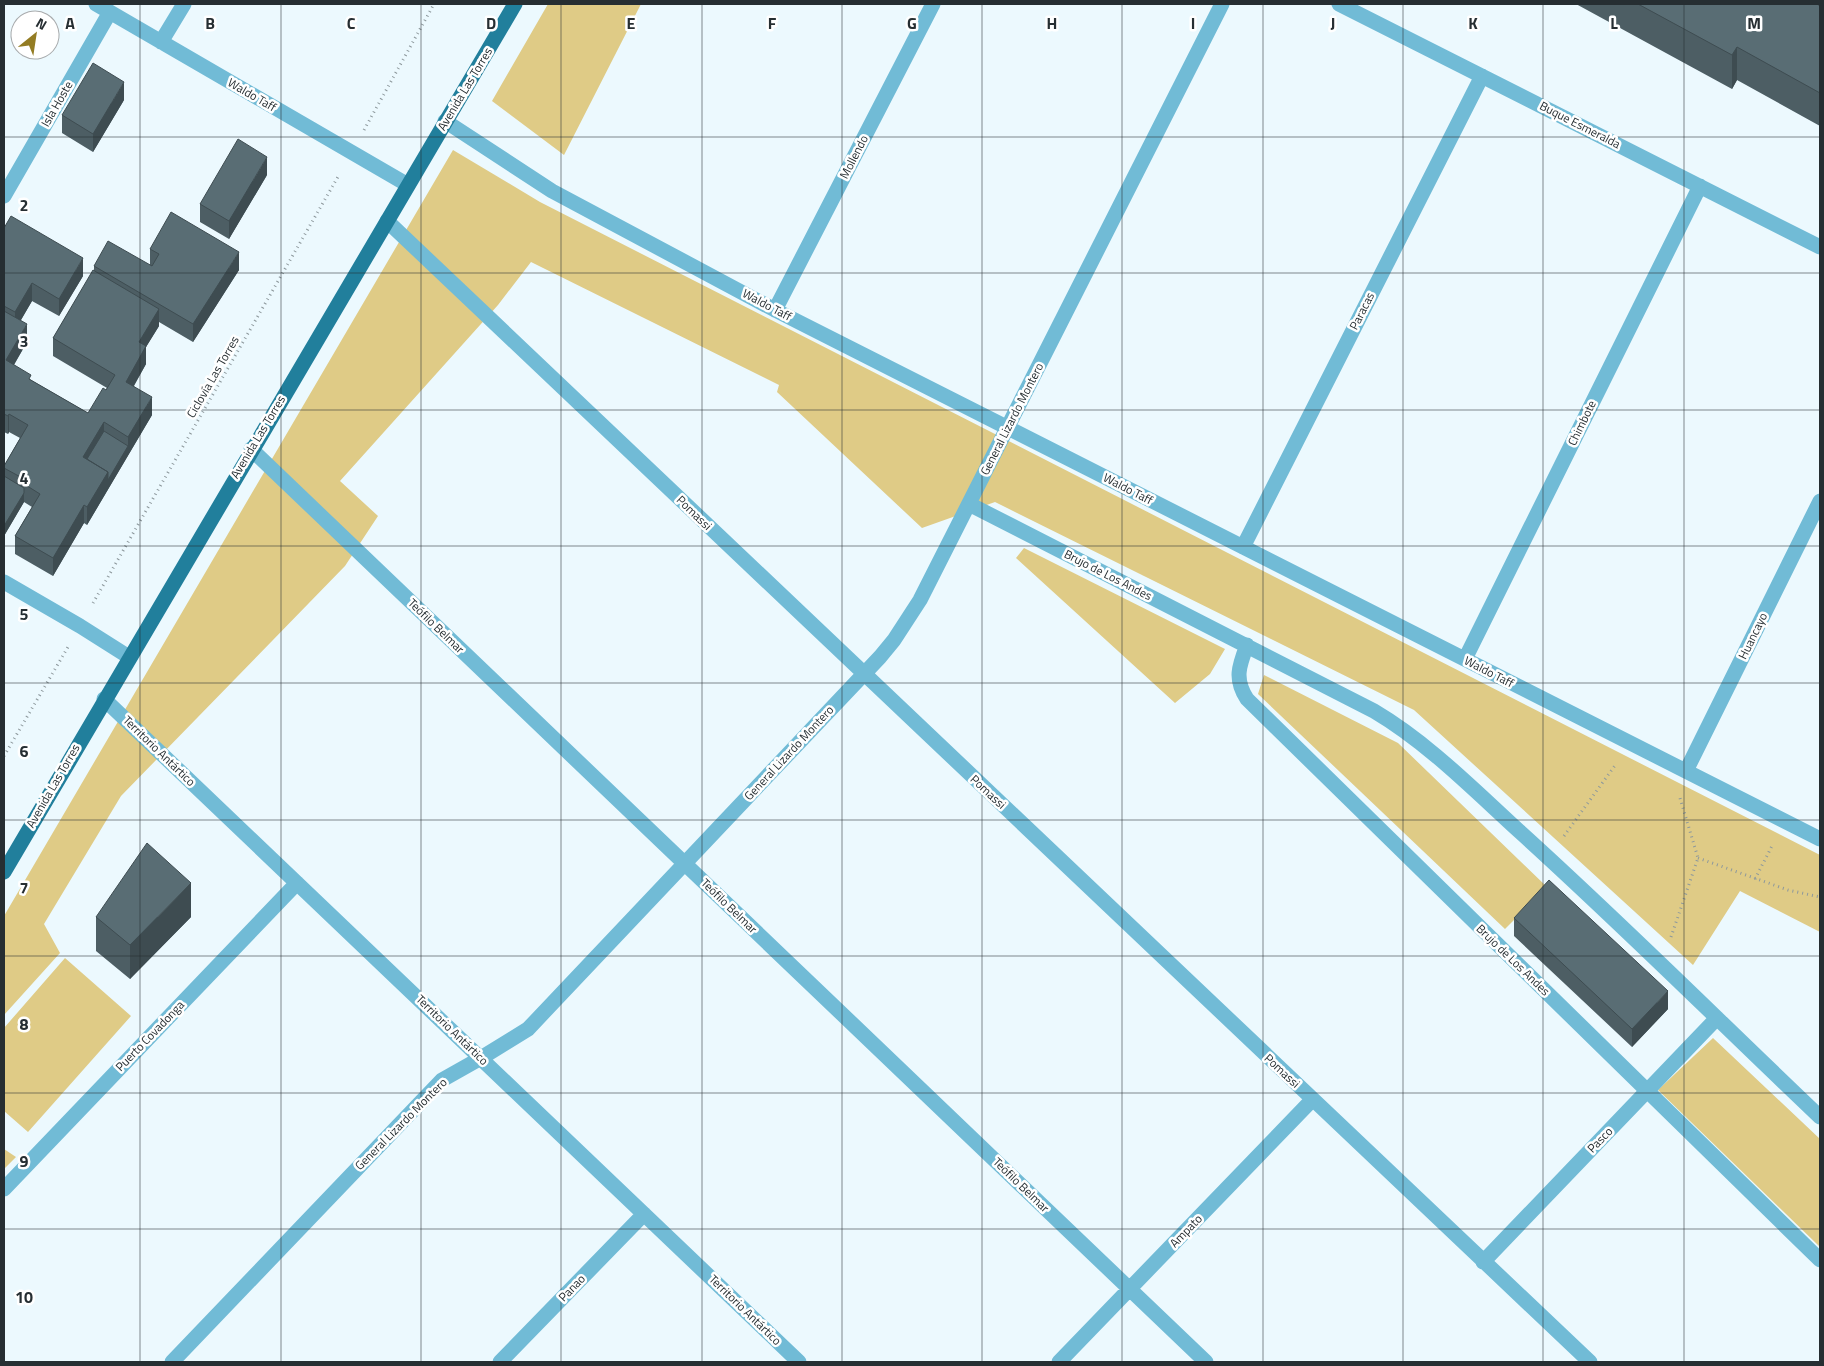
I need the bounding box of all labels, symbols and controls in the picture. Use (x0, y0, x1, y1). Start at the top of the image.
north arrow (10, 10, 60, 60)
text: A (65, 11, 75, 35)
text: B (205, 11, 215, 35)
text: C (347, 11, 356, 35)
text: D (486, 11, 496, 35)
text: E (627, 11, 636, 35)
text: F (768, 11, 777, 35)
text: G (907, 11, 917, 35)
text: H (1047, 11, 1057, 35)
text: I (1191, 11, 1195, 35)
text: J (1331, 11, 1335, 35)
text: K (1468, 11, 1478, 35)
text: L (1610, 11, 1618, 35)
text: M (1747, 11, 1761, 35)
text: N (32, 12, 51, 35)
street label: Avenida Las Torres (432, 43, 497, 134)
street label: Waldo Taff (224, 73, 280, 116)
street label: Isla Hoste (36, 77, 77, 130)
street label: Buque Esmeralda (1536, 96, 1624, 153)
street label: Mollendo (834, 131, 873, 182)
text: 2 (20, 193, 28, 217)
street label: Waldo Taff (739, 284, 795, 326)
street label: Paracas (1344, 288, 1379, 333)
text: 3 (20, 329, 28, 353)
street label: Ciclovía Las Torres (181, 332, 244, 421)
street label: General Lizardo Montero (975, 359, 1048, 478)
street label: Avenida Las Torres (225, 391, 290, 482)
street label: Chimbote (1562, 397, 1601, 449)
text: 4 (20, 466, 29, 490)
street label: Waldo Taff (1100, 468, 1157, 509)
street label: Pomassi (672, 491, 717, 534)
street label: Brujo de Los Andes (1061, 544, 1156, 605)
street label: Teófilo Belmar (404, 594, 469, 658)
text: 5 (20, 602, 29, 626)
street label: Huancayo (1733, 609, 1772, 662)
street label: Waldo Taff (1461, 651, 1518, 692)
street label: General Lizardo Montero (739, 701, 838, 805)
street label: Territorio Antártico (119, 711, 200, 790)
text: 6 (20, 739, 29, 763)
street label: Avenida Las Torres (21, 740, 85, 831)
street label: Pomassi (966, 770, 1011, 813)
street label: Teófilo Belmar (697, 874, 762, 938)
text: 7 (20, 876, 28, 900)
street label: Brujo de Los Andes (1472, 919, 1555, 1000)
street label: Territorio Antártico (412, 990, 493, 1069)
street label: Puerto Covadonga (111, 996, 189, 1076)
text: 8 (20, 1012, 29, 1036)
street label: Pomassi (1260, 1049, 1305, 1092)
street label: General Lizardo Montero (350, 1073, 451, 1174)
street label: Pasco (1582, 1122, 1617, 1157)
text: 9 (20, 1149, 29, 1173)
street label: Teófilo Belmar (989, 1153, 1054, 1217)
street label: Ampato (1165, 1210, 1206, 1252)
street label: Panao (554, 1270, 590, 1306)
street label: Territorio Antártico (705, 1270, 786, 1349)
text: 10 (15, 1285, 33, 1309)

